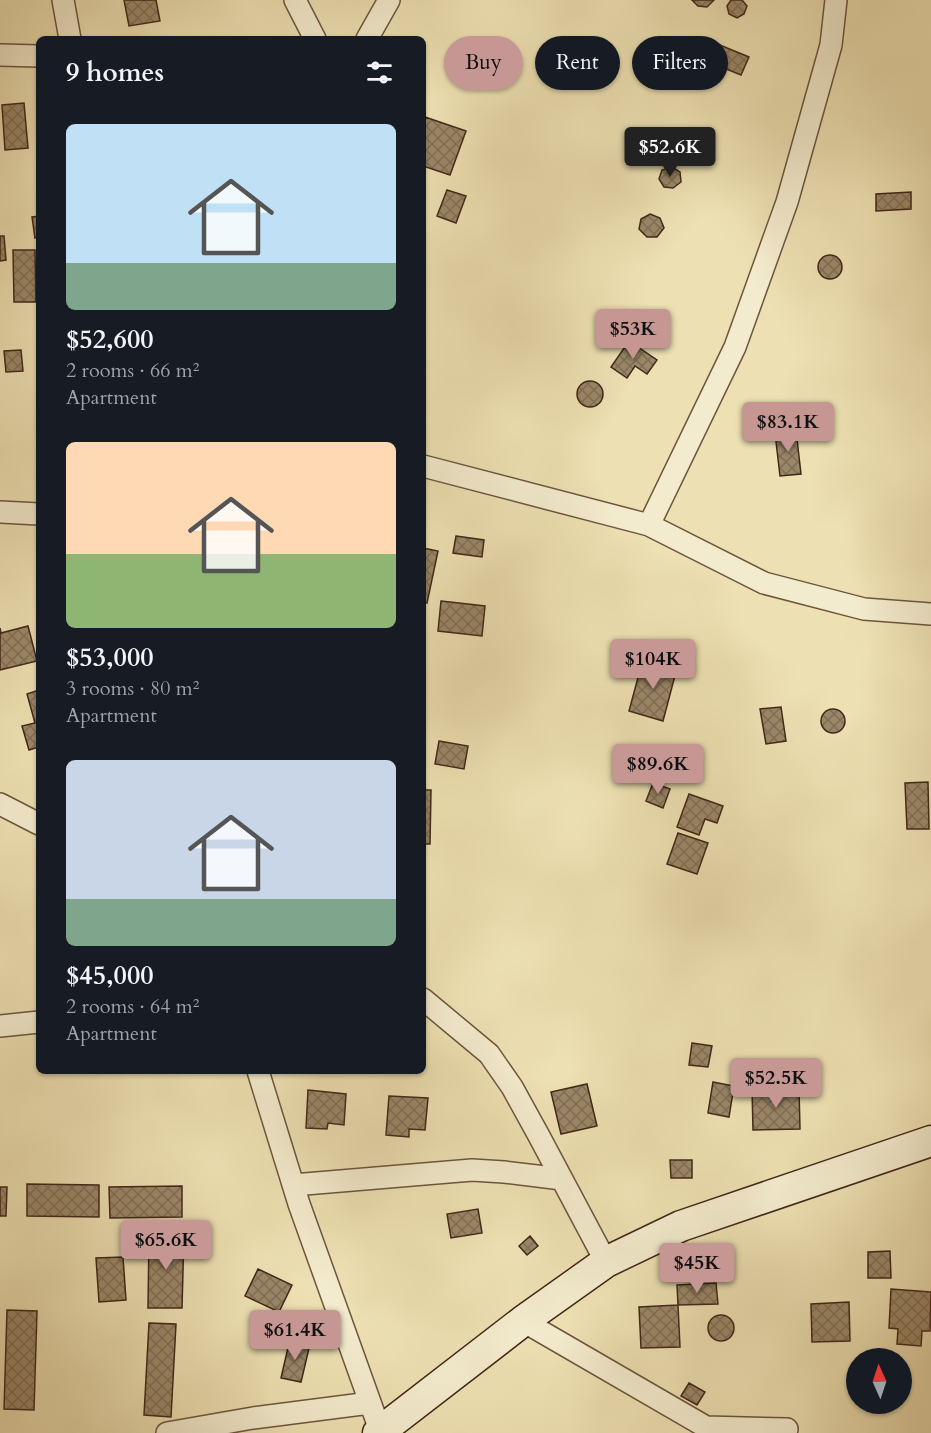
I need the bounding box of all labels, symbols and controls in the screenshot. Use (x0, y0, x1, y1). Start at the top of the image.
chip: Buy (444, 36, 523, 90)
chip: Rent (535, 36, 620, 90)
chip: Filters (632, 36, 728, 90)
text: 9 homes (66, 55, 164, 90)
icon: filters (363, 56, 396, 89)
pin: $52.6K (621, 127, 719, 178)
text: $52.6K (639, 133, 701, 160)
icon: home (177, 163, 285, 271)
pin: $53K (597, 309, 669, 360)
text: $53K (610, 315, 656, 342)
text: $52,600 (66, 322, 154, 357)
text: 2 rooms · 66 m² (66, 357, 199, 384)
text: Apartment (66, 384, 157, 411)
pin: $83.1K (739, 402, 837, 453)
text: $83.1K (757, 408, 819, 435)
icon: home (177, 481, 285, 589)
pin: $104K (611, 639, 695, 690)
text: $53,000 (66, 640, 154, 675)
text: $104K (624, 645, 682, 672)
text: 3 rooms · 80 m² (66, 675, 199, 702)
text: Apartment (66, 702, 157, 729)
pin: $89.6K (609, 744, 707, 795)
text: $89.6K (627, 750, 689, 777)
icon: home (177, 799, 285, 907)
text: $45,000 (66, 958, 154, 993)
text: 2 rooms · 64 m² (66, 993, 199, 1020)
text: Apartment (66, 1020, 157, 1047)
pin: $52.5K (727, 1058, 825, 1109)
text: $52.5K (745, 1064, 807, 1091)
pin: $65.6K (117, 1220, 215, 1271)
text: $65.6K (135, 1226, 197, 1253)
pin: $45K (661, 1243, 733, 1294)
text: $45K (674, 1249, 720, 1276)
pin: $61.4K (246, 1310, 344, 1361)
text: $61.4K (264, 1316, 326, 1343)
north arrow (846, 1348, 912, 1414)
map controls (846, 1348, 912, 1414)

